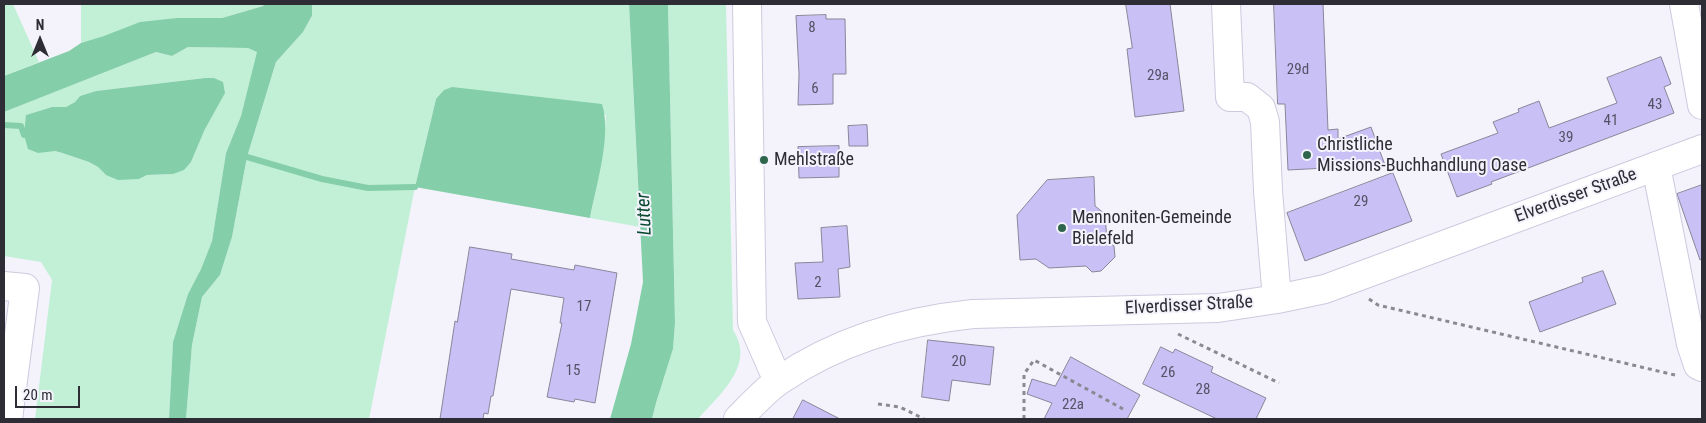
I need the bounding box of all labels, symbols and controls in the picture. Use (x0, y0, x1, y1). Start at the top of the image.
north arrow (15, 15, 65, 65)
text: N (36, 17, 44, 33)
house number: 8 (808, 19, 816, 37)
house number: 29d (1287, 61, 1309, 79)
house number: 29a (1147, 67, 1169, 85)
house number: 6 (811, 80, 819, 98)
house number: 43 (1648, 96, 1662, 114)
house number: 41 (1604, 112, 1618, 130)
house number: 39 (1559, 129, 1573, 147)
place label: Christliche Missions-Buchhandlung Oase (1317, 134, 1527, 176)
place label: Mehlstraße (774, 149, 854, 171)
marker: Christliche Missions-Buchhandlung Oase (1301, 149, 1313, 161)
marker: Mehlstraße (758, 154, 770, 166)
street label: Elverdisser Straße (1512, 164, 1640, 228)
water label: Lutter (633, 192, 657, 236)
house number: 29 (1354, 193, 1368, 211)
place label: Mennoniten-Gemeinde Bielefeld (1072, 207, 1232, 250)
marker: Mennoniten-Gemeinde Bielefeld (1056, 222, 1068, 234)
house number: 2 (814, 274, 822, 292)
street label: Elverdisser Straße (1124, 292, 1254, 320)
house number: 17 (577, 298, 591, 316)
house number: 20 (952, 353, 966, 371)
house number: 15 (566, 362, 580, 380)
house number: 26 (1161, 364, 1175, 382)
scale bar (18, 376, 82, 408)
house number: 28 (1196, 381, 1210, 399)
text: 20 m (23, 386, 53, 404)
house number: 22a (1062, 396, 1084, 414)

